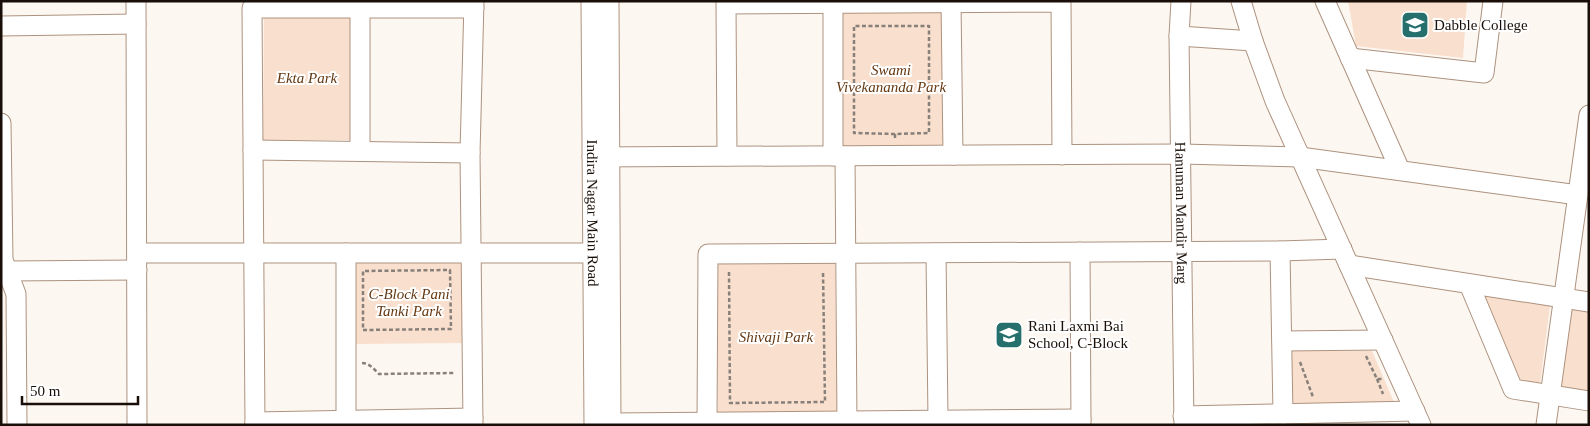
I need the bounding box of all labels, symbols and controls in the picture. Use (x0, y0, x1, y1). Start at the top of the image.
school or university icon: Dabble College (1400, 10, 1430, 40)
place label: Dabble College (1434, 17, 1528, 33)
park label: Swami Vivekananda Park (836, 62, 946, 95)
park label: Ekta Park (276, 70, 338, 86)
street label: Indira Nagar Main Road (584, 139, 601, 287)
street label: Hanuman Mandir Marg (1172, 142, 1190, 285)
park label: C-Block Pani Tanki Park (368, 286, 450, 319)
place label: Rani Laxmi Bai School, C-Block (1028, 318, 1128, 351)
school or university icon: Rani Laxmi Bai School, C-Block (994, 320, 1024, 350)
park label: Shivaji Park (739, 329, 814, 345)
scale bar (22, 374, 139, 406)
text: 50 m (30, 383, 61, 399)

